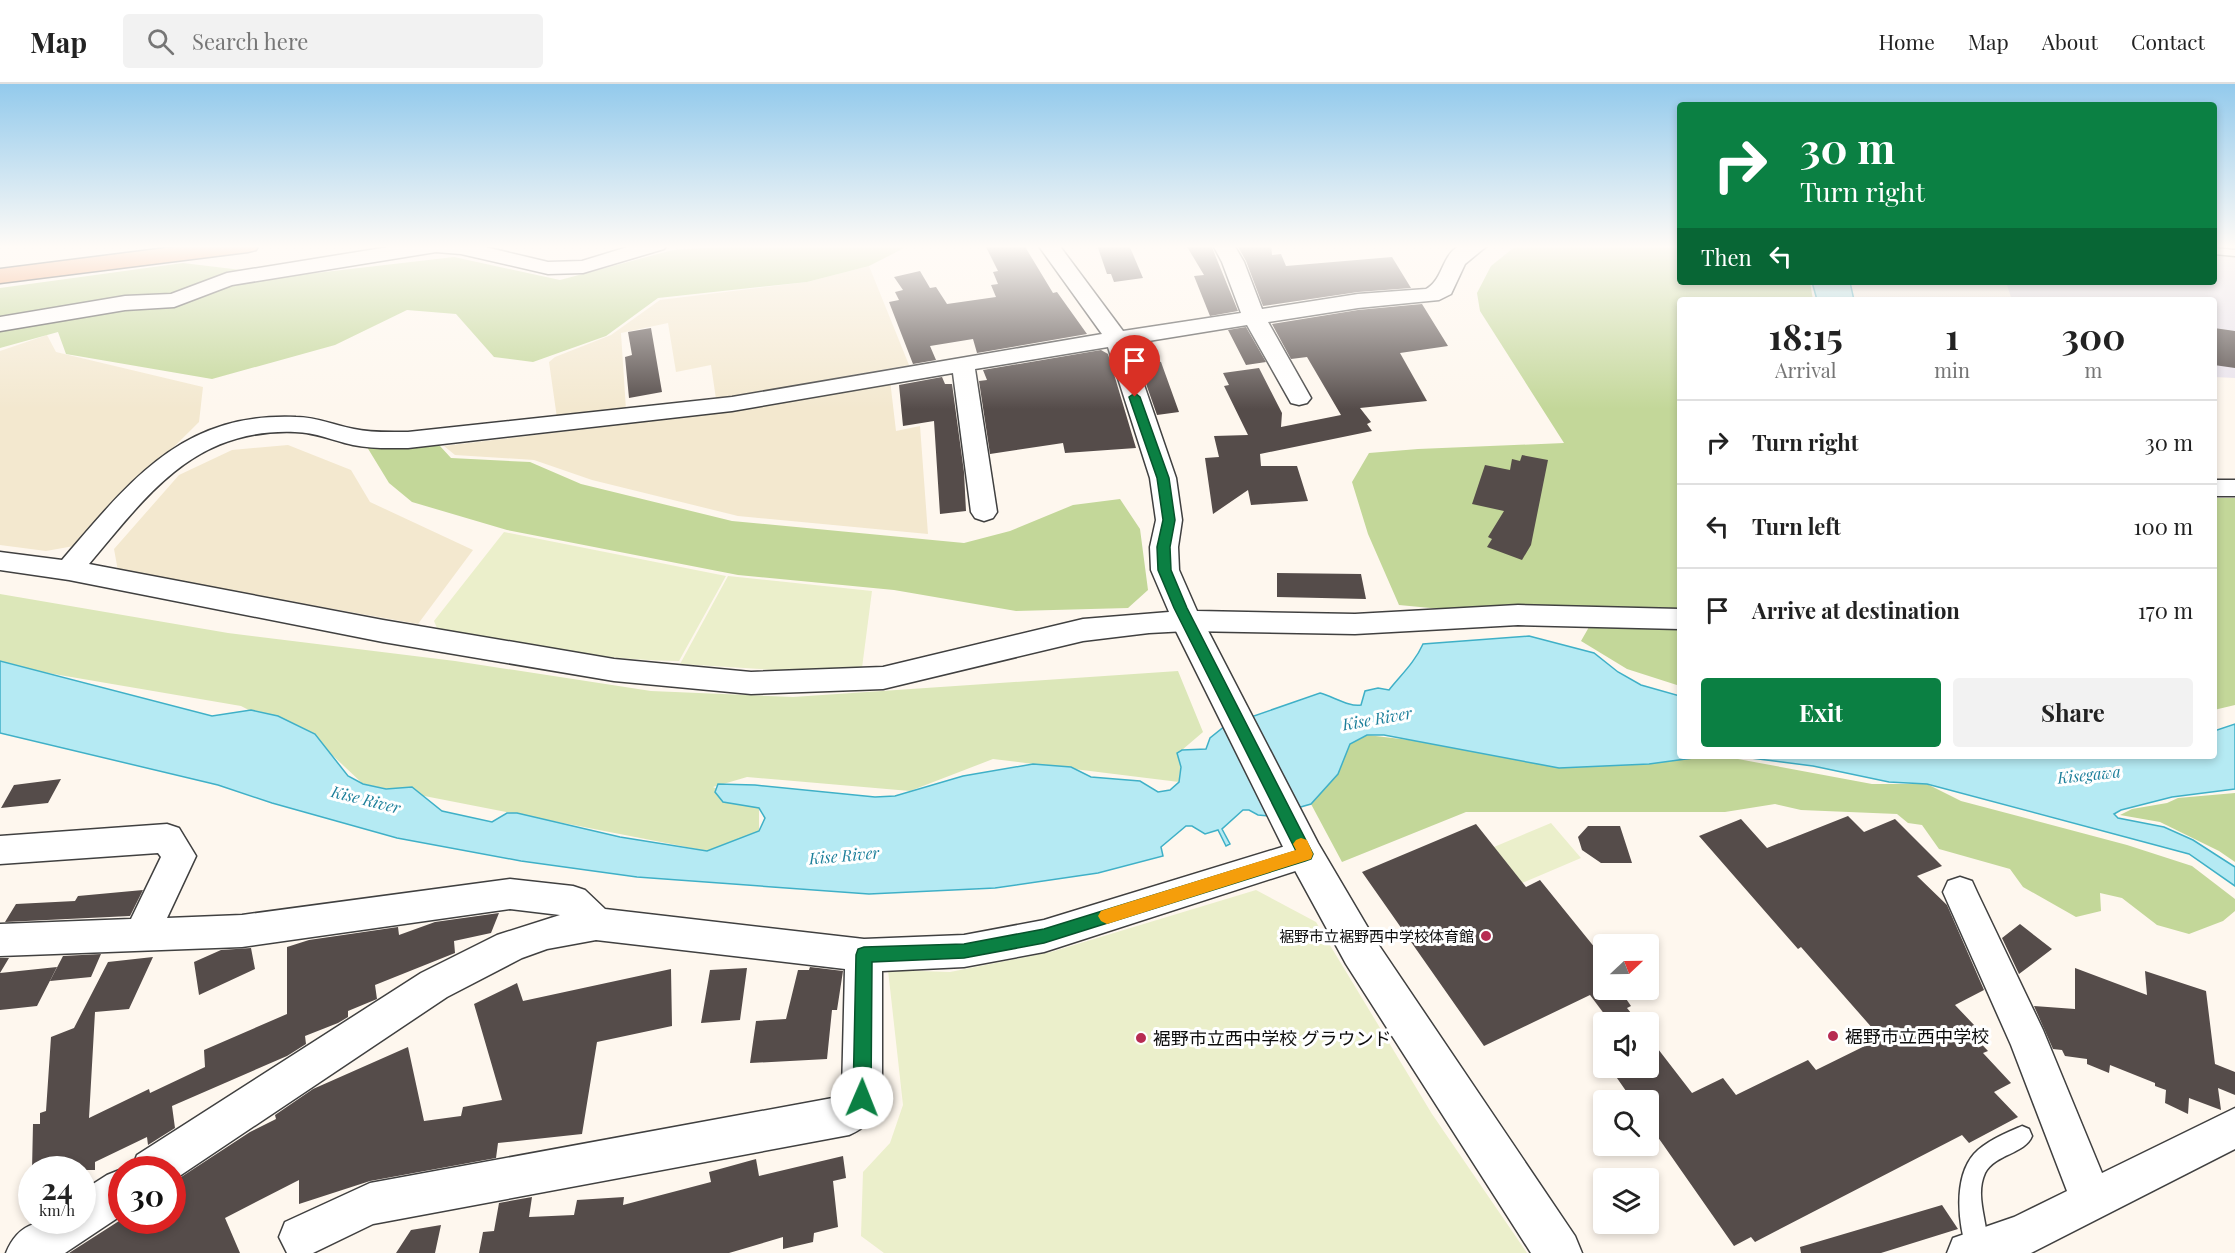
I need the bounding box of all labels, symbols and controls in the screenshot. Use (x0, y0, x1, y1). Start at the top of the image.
search box (123, 14, 543, 68)
text: Map (30, 23, 87, 60)
icon: search (144, 25, 177, 58)
text: Search here (192, 26, 308, 56)
text: Home (1879, 27, 1935, 55)
text: Map (1968, 27, 2009, 55)
text: About (2042, 27, 2098, 55)
text: Contact (2131, 27, 2205, 55)
text: 30 m (1800, 119, 1895, 175)
icon: right (1701, 126, 1779, 204)
text: Turn right (1800, 173, 1925, 209)
icon: left (1764, 240, 1797, 273)
text: Then (1701, 242, 1752, 272)
text: 18:15 (1769, 311, 1843, 359)
text: 1 (1945, 311, 1959, 359)
text: 300 (2061, 311, 2125, 359)
pin (1109, 335, 1160, 397)
icon: arrive (1118, 344, 1151, 377)
text: Arrival (1775, 356, 1836, 383)
text: min (1934, 356, 1970, 383)
text: m (2085, 356, 2102, 383)
icon: right (1701, 426, 1734, 459)
text: Turn right (1752, 427, 1858, 457)
text: 30 m (2145, 427, 2193, 457)
icon: left (1701, 510, 1734, 543)
text: Turn left (1752, 511, 1841, 541)
text: 100 m (2133, 511, 2193, 541)
icon: arrive (1701, 594, 1734, 627)
text: Arrive at destination (1752, 595, 1960, 625)
text: 170 m (2138, 595, 2193, 625)
button: Exit (1701, 678, 1941, 747)
button: Share (1953, 678, 2193, 747)
water label: Kise River (1340, 701, 1415, 735)
water label: Kisegawa (2055, 760, 2122, 788)
water label: Kise River (328, 780, 404, 818)
water label: Kise River (807, 841, 881, 869)
place label: 裾野市立裾野西中学校体育館 (1279, 926, 1474, 946)
marker: 裾野市立裾野西中学校体育館 (1479, 929, 1493, 943)
north arrow (1593, 934, 1659, 1000)
map controls (1593, 934, 1659, 1234)
button: sound (1593, 1012, 1659, 1078)
place label: 裾野市立西中学校 (1845, 1024, 1989, 1048)
place label: 裾野市立西中学校 グラウンド (1153, 1026, 1391, 1050)
marker: 裾野市立西中学校 (1826, 1029, 1840, 1043)
marker: 裾野市立西中学校 グラウンド (1134, 1031, 1148, 1045)
position arrow (830, 1066, 894, 1130)
button: search (1593, 1090, 1659, 1156)
speed limit sign: 30 (108, 1156, 186, 1234)
text: 24 (41, 1168, 73, 1208)
button: layers (1593, 1168, 1659, 1234)
text: km/h (39, 1200, 75, 1220)

